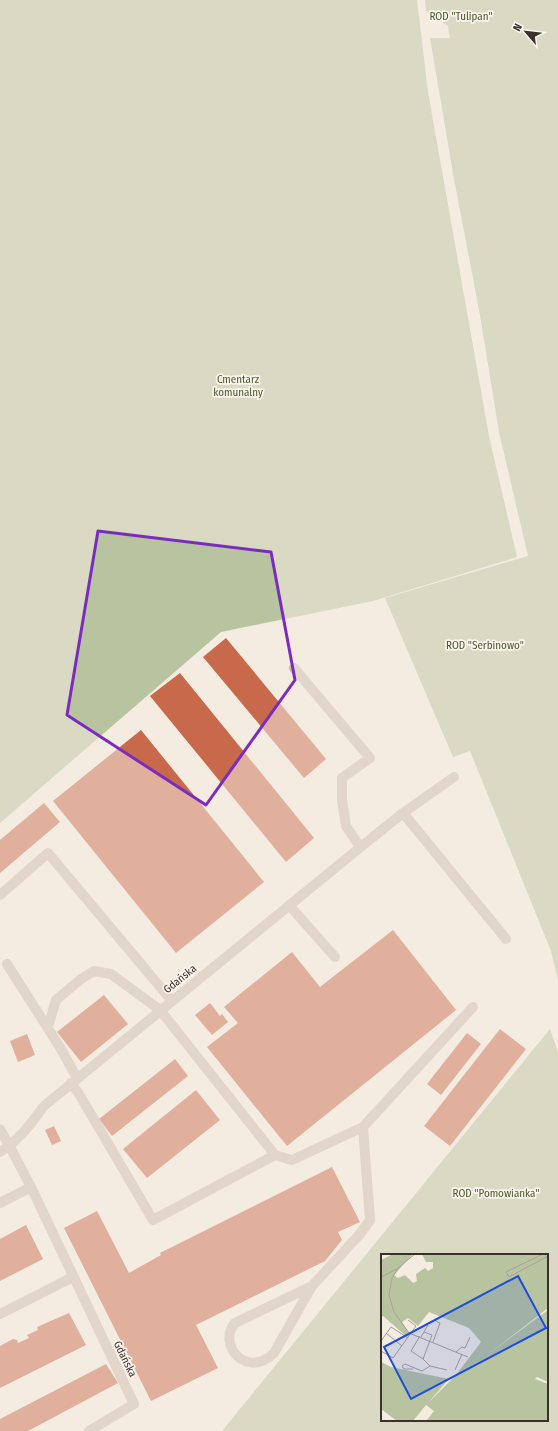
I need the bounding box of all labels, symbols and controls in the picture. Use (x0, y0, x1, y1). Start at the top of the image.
park label: ROD "Tulipan" (429, 10, 493, 23)
north arrow (506, 12, 546, 52)
text: N (510, 22, 525, 34)
park label: Cmentarz komunalny (213, 373, 263, 399)
park label: ROD "Serbinowo" (446, 639, 524, 652)
street label: Gdańska (161, 962, 199, 996)
park label: ROD "Pomowianka" (453, 1187, 539, 1200)
inset map (381, 1254, 548, 1421)
street label: Gdańska (111, 1339, 139, 1379)

